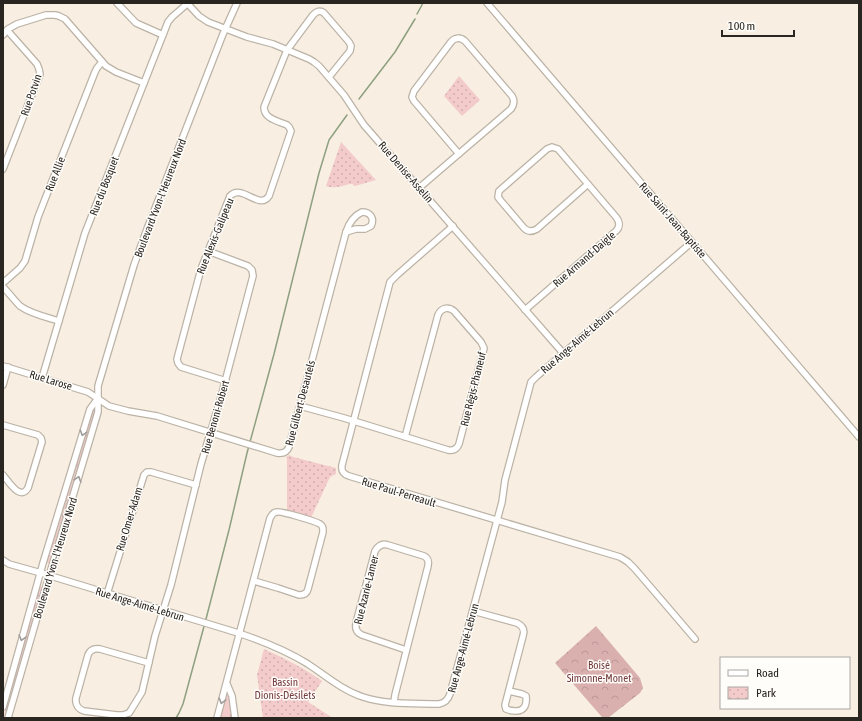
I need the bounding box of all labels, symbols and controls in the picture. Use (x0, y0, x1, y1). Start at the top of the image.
scale bar (722, 12, 794, 38)
text: 100 m (728, 19, 755, 33)
street label: Rue Potvin (18, 73, 44, 117)
street label: Boulevard Yvon-l'Heureux Nord (132, 137, 188, 259)
street label: Rue Denise-Asselin (376, 139, 436, 205)
street label: Rue Allie (43, 155, 67, 193)
street label: Rue du Bosquet (87, 155, 121, 217)
street label: Rue Saint-Jean-Baptiste (637, 180, 709, 260)
street label: Rue Alexis-Galipeau (194, 196, 236, 276)
street label: Rue Armand-Daigle (550, 229, 618, 289)
street label: Rue Ange-Aimé-Lebrun (538, 306, 616, 376)
street label: Rue Régis-Phaneuf (458, 351, 488, 427)
street label: Rue Gilbert-Desautels (283, 359, 317, 447)
street label: Rue Larose (28, 368, 74, 392)
street label: Rue Benoni-Robert (199, 379, 231, 455)
one-way arrow (79, 429, 88, 436)
street label: Rue Paul-Perreault (360, 475, 438, 509)
one-way arrow (73, 476, 82, 483)
street label: Rue Omer-Adam (114, 485, 144, 552)
street label: Boulevard Yvon-l'Heureux Nord (31, 496, 79, 620)
street label: Rue Azarie-Lamer (352, 553, 381, 626)
street label: Rue Ange-Aimé-Lebrun (94, 585, 186, 623)
street label: Rue Ange-Aimé-Lebrun (445, 602, 481, 694)
one-way arrow (18, 635, 27, 642)
legend (720, 657, 850, 709)
park label: Boisé Simonne-Monet (567, 659, 631, 684)
text: Road (756, 666, 779, 680)
park label: Bassin Dionis-Désilets (255, 676, 316, 701)
text: Park (756, 686, 777, 700)
one-way arrow (218, 697, 227, 704)

